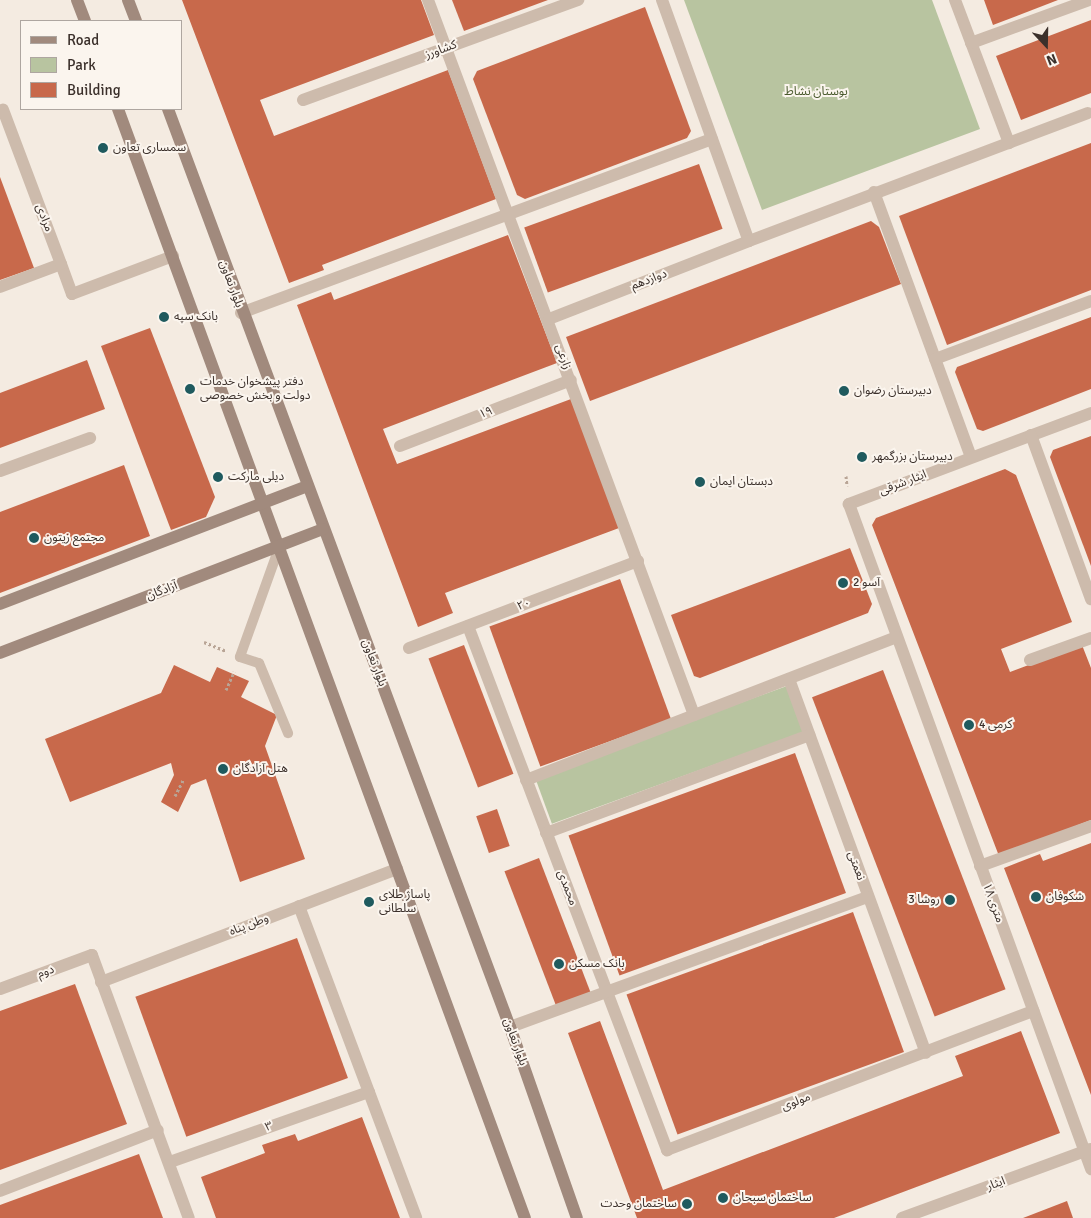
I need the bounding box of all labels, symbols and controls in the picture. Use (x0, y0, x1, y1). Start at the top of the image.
legend (20, 20, 182, 110)
north arrow (1021, 20, 1071, 70)
text: Road (67, 31, 99, 49)
street label: کشاورز (423, 38, 459, 62)
text: N (1044, 50, 1059, 69)
text: Park (67, 56, 96, 74)
text: Building (67, 81, 121, 99)
park label: بوستان نشاط (784, 85, 848, 99)
place label: سمساری تعاون (113, 141, 186, 155)
marker: سمساری تعاون (97, 142, 109, 154)
street label: مرادی (32, 202, 56, 234)
street label: بلوار تعاون (216, 258, 246, 310)
street label: دوازدهم (629, 267, 669, 293)
place label: بانک سپه (174, 310, 218, 324)
marker: بانک سپه (158, 311, 170, 323)
street label: زارعی (552, 342, 574, 372)
place label: دفتر پیشخوان خدمات دولت و بخش خصوصی (200, 375, 310, 403)
marker: دفتر پیشخوان خدمات دولت و بخش خصوصی (184, 383, 196, 395)
place label: دبیرستان رضوان (854, 384, 932, 398)
marker: دبیرستان رضوان (838, 385, 850, 397)
street label: ۱۹ (477, 404, 495, 422)
place label: دبیرستان بزرگمهر (872, 450, 953, 464)
marker: دبیرستان بزرگمهر (856, 451, 868, 463)
street label: ایثار شرقی (877, 467, 929, 499)
place label: دیلی مارکت (228, 470, 284, 484)
marker: دیلی مارکت (212, 471, 224, 483)
place label: دبستان ایمان (710, 475, 773, 489)
marker: دبستان ایمان (694, 476, 706, 488)
place label: مجتمع زیتون (44, 531, 104, 545)
marker: مجتمع زیتون (28, 532, 40, 544)
place label: آسو 2 (853, 576, 880, 590)
marker: آسو 2 (837, 577, 849, 589)
street label: آزادگان (144, 579, 180, 603)
street label: ۲۰ (515, 596, 533, 614)
street label: بلوار تعاون (358, 637, 390, 689)
place label: کرمی 4 (979, 718, 1012, 732)
marker: کرمی 4 (963, 719, 975, 731)
place label: هتل آزادگان (233, 762, 288, 776)
marker: هتل آزادگان (217, 763, 229, 775)
street label: نعمتی (844, 850, 868, 882)
street label: محمدی (554, 868, 580, 908)
street label: ۱۸ متری (979, 881, 1007, 925)
place label: پاساژ طلای سلطانی (379, 888, 430, 916)
place label: شکوفان (1046, 890, 1084, 904)
marker: شکوفان (1030, 891, 1042, 903)
place label: روشا 3 (908, 893, 940, 907)
marker: روشا 3 (944, 894, 956, 906)
marker: پاساژ طلای سلطانی (363, 896, 375, 908)
street label: وطن پناه (227, 911, 271, 939)
place label: بانک مسکن (569, 957, 625, 971)
marker: بانک مسکن (553, 958, 565, 970)
street label: دوم (36, 962, 56, 982)
street label: بلوار تعاون (500, 1016, 530, 1068)
street label: مولوی (779, 1090, 813, 1114)
street label: ۳ (263, 1119, 275, 1135)
street label: ایثار (985, 1174, 1007, 1194)
place label: ساختمان سبحان (733, 1191, 812, 1205)
marker: ساختمان سبحان (717, 1192, 729, 1204)
place label: ساختمان وحدت (601, 1197, 677, 1211)
marker: ساختمان وحدت (681, 1198, 693, 1210)

